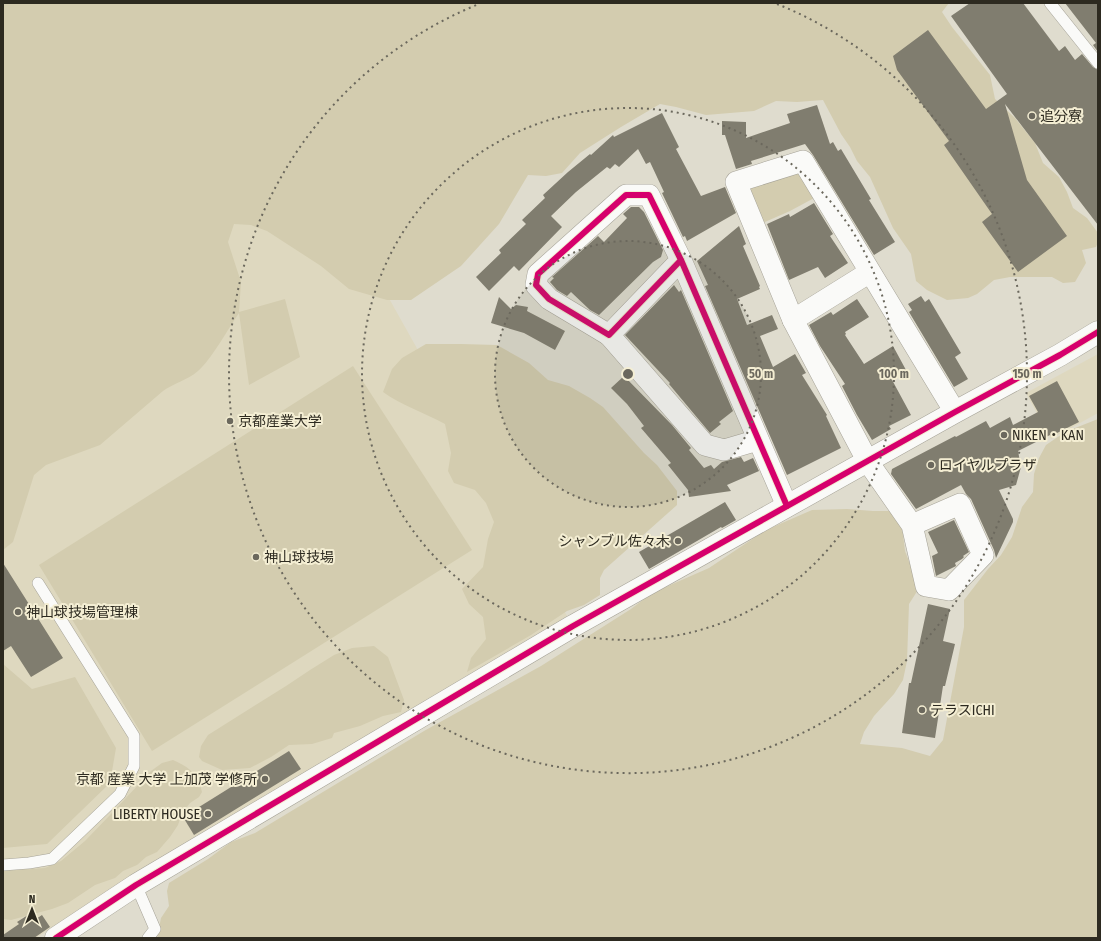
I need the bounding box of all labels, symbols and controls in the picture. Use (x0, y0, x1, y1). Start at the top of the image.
place label: 追分寮 (1040, 108, 1082, 125)
marker: 追分寮 (1027, 111, 1037, 121)
centre of rings (621, 367, 635, 381)
text: 50 m (749, 367, 773, 381)
text: 100 m (879, 367, 909, 381)
text: 150 m (1012, 367, 1042, 381)
place label: 京都産業大学 (238, 413, 322, 430)
marker: 京都産業大学 (225, 416, 235, 426)
place label: NIKEN・KAN (1012, 427, 1084, 444)
marker: NIKEN・KAN (999, 430, 1009, 440)
place label: ロイヤルプラザ (939, 457, 1037, 474)
marker: ロイヤルプラザ (926, 460, 936, 470)
place label: シャンブル佐々木 (558, 533, 670, 550)
marker: シャンブル佐々木 (673, 536, 683, 546)
place label: 神山球技場 (264, 549, 334, 566)
marker: 神山球技場 (251, 552, 261, 562)
place label: 神山球技場管理棟 (26, 604, 138, 621)
marker: 神山球技場管理棟 (13, 607, 23, 617)
place label: テラスICHI (930, 702, 995, 719)
marker: テラスICHI (917, 705, 927, 715)
place label: 京都 産業 大学 上加茂 学修所 (76, 771, 257, 788)
marker: 京都 産業 大学 上加茂 学修所 (260, 774, 270, 784)
place label: LIBERTY HOUSE (113, 806, 200, 823)
marker: LIBERTY HOUSE (203, 809, 213, 819)
north arrow (12, 889, 52, 929)
text: N (29, 893, 35, 906)

